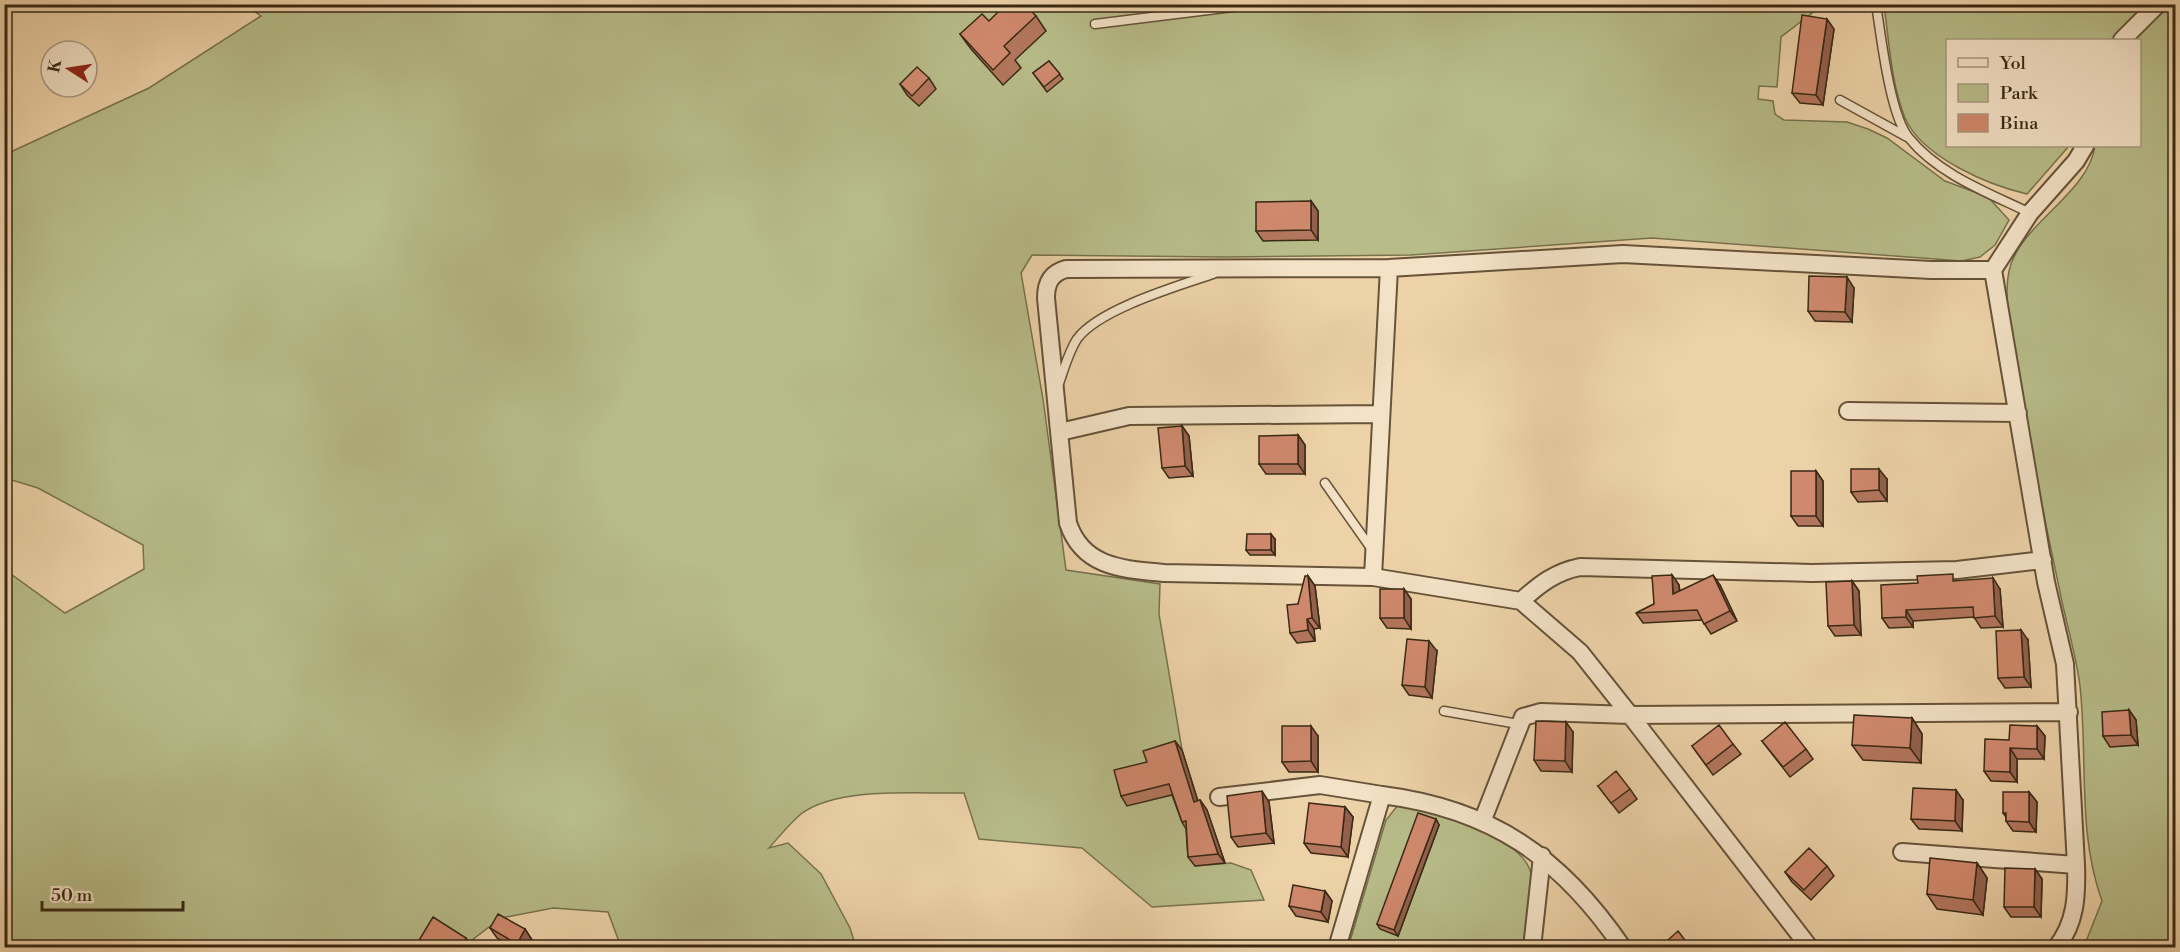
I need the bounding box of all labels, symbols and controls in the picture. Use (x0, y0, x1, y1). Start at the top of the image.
north arrow (39, 39, 99, 99)
legend (1946, 39, 2141, 147)
text: Yol (1999, 52, 2027, 75)
text: K (44, 57, 67, 75)
text: Park (2000, 82, 2039, 105)
text: Bina (1999, 112, 2039, 135)
scale bar (42, 874, 183, 912)
text: 50 m (51, 884, 93, 907)

